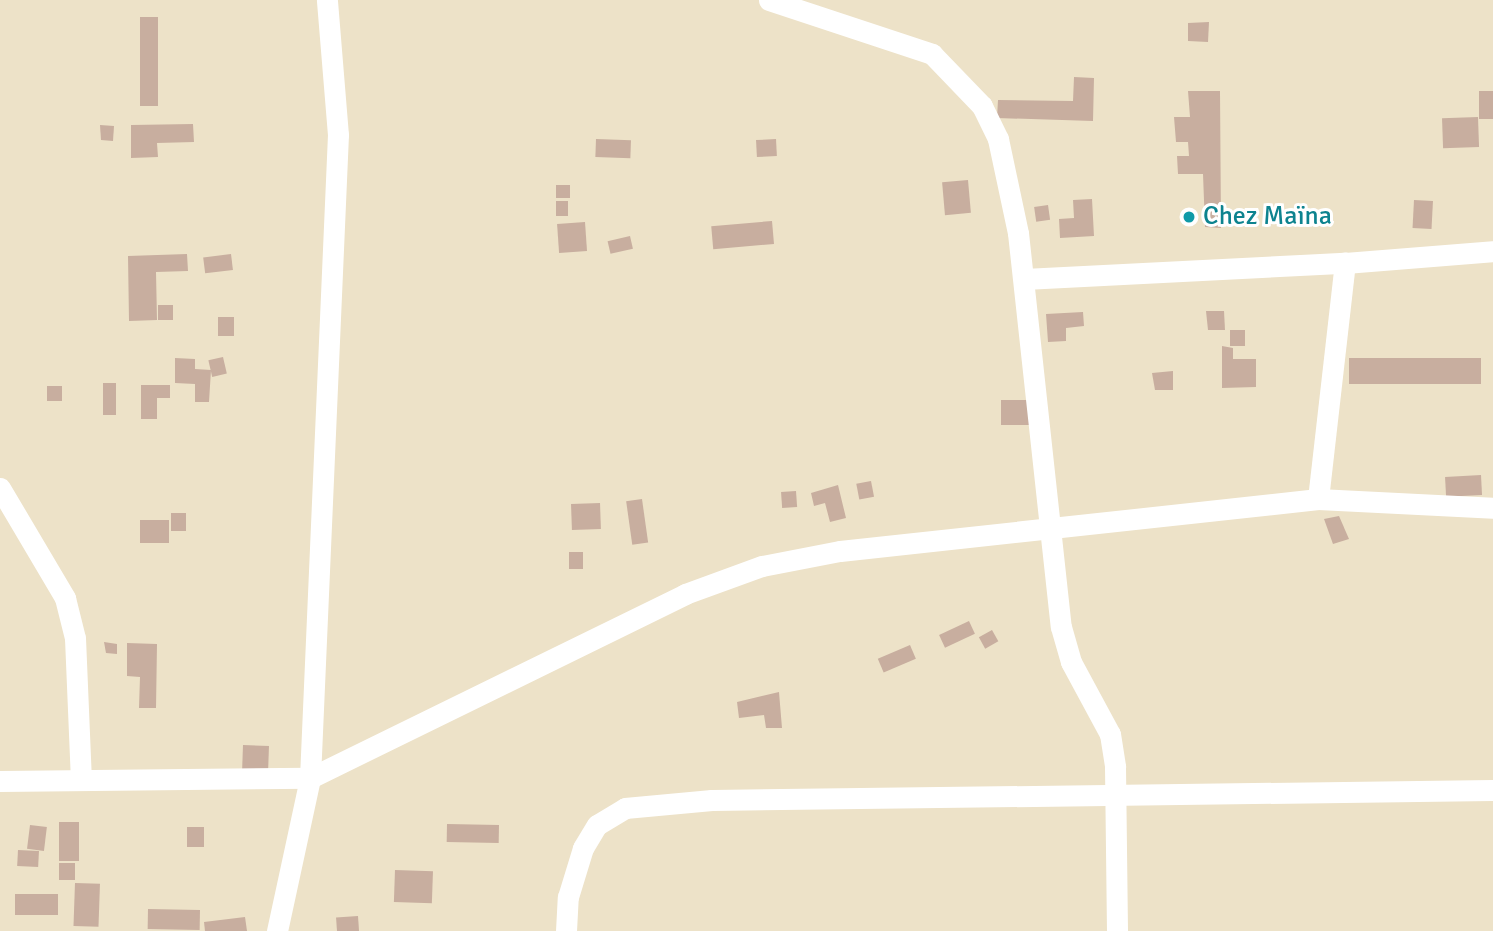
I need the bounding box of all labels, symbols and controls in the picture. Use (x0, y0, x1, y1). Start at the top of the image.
place label: Chez Maïna (1203, 201, 1332, 233)
marker: Chez Maïna (1181, 209, 1197, 225)

